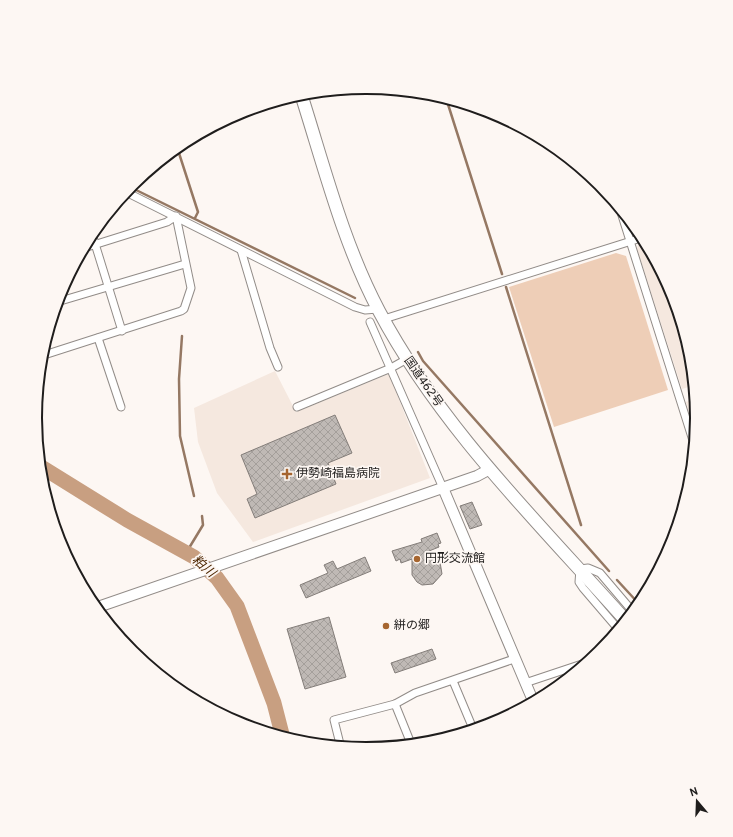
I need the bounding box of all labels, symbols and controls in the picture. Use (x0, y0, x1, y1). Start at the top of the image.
street label: 国道462号 (400, 354, 446, 410)
place label: 伊勢崎福島病院 (296, 466, 380, 482)
marker: 伊勢崎福島病院 (281, 468, 293, 480)
place label: 円形交流館 (425, 551, 485, 567)
water label: 粕川 (188, 552, 220, 583)
marker: 円形交流館 (412, 554, 422, 564)
place label: 絣の郷 (394, 618, 430, 634)
marker: 絣の郷 (381, 621, 391, 631)
north arrow (677, 781, 717, 821)
text: N (688, 785, 700, 800)

